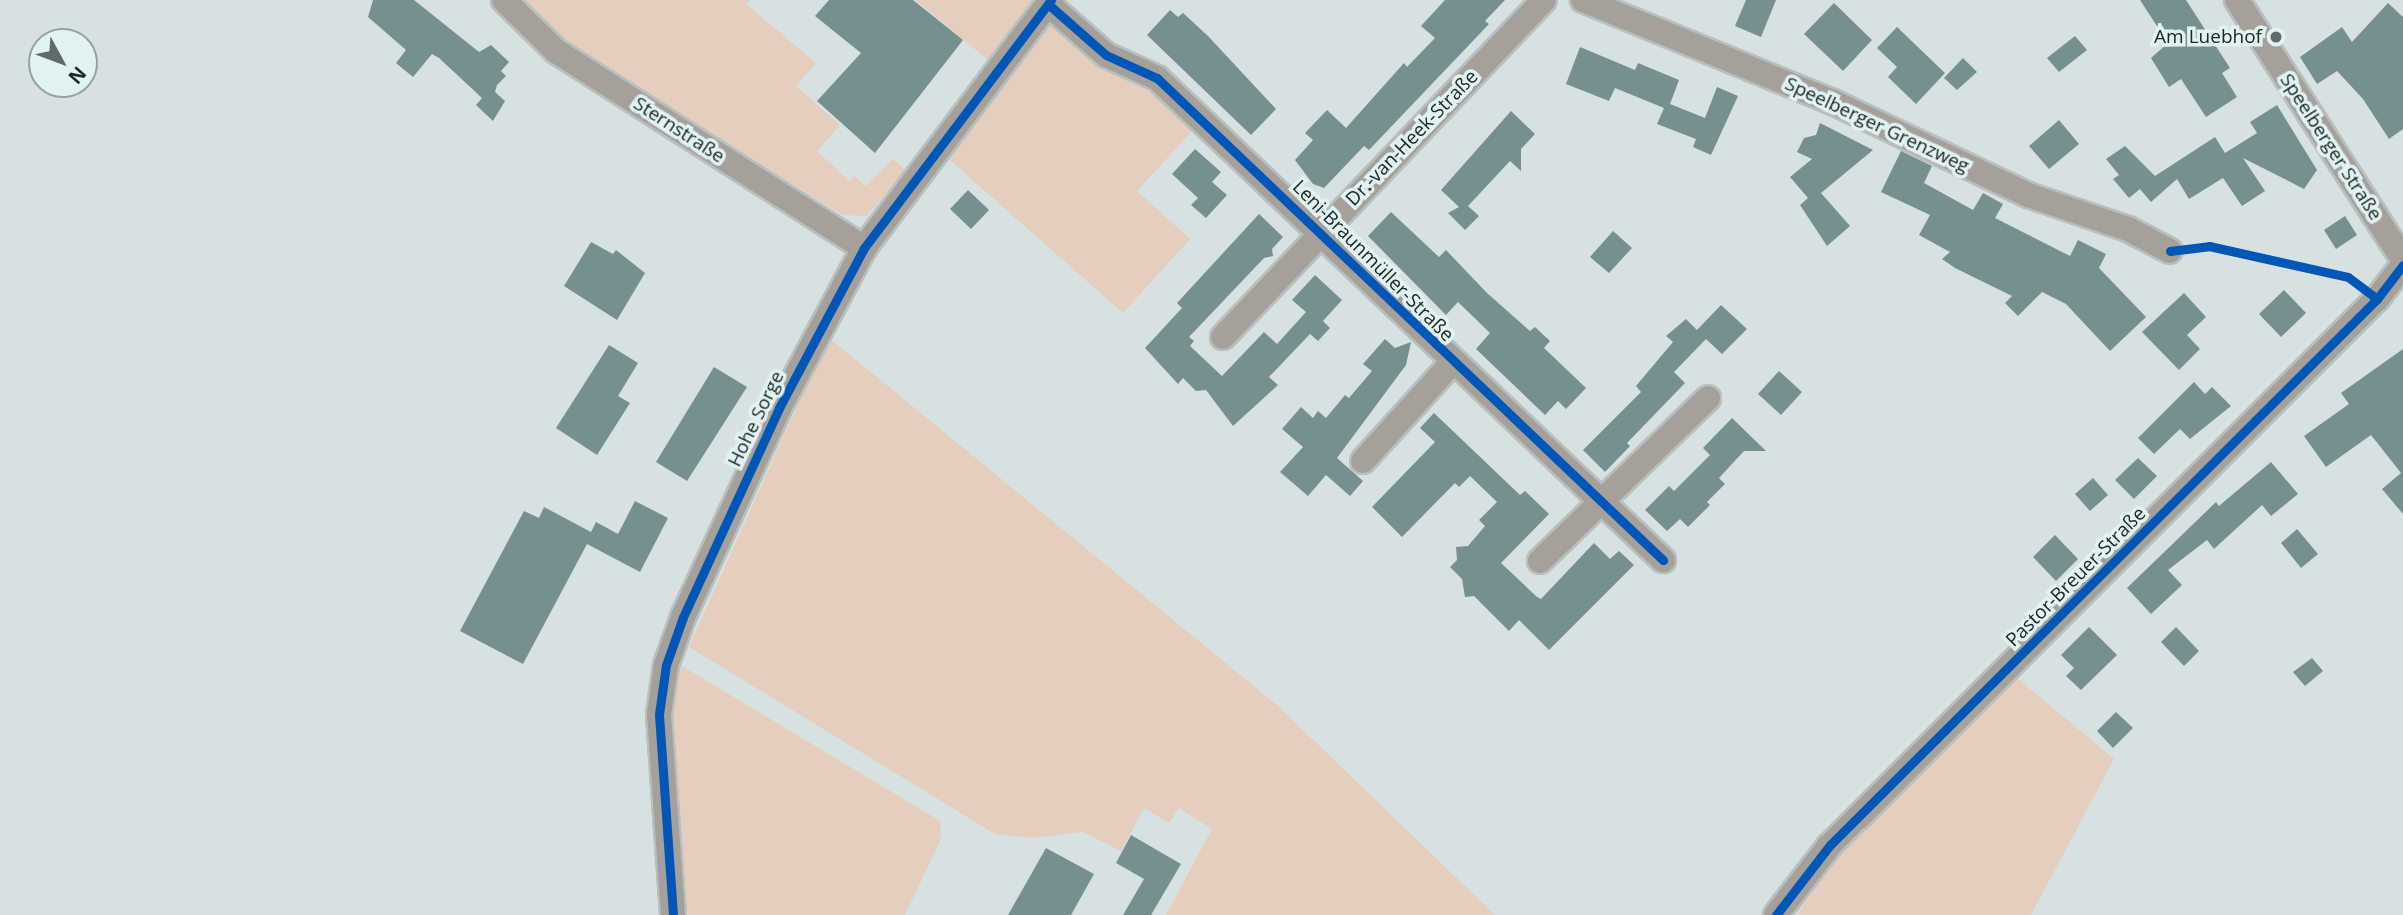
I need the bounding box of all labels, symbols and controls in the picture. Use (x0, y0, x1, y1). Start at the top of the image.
place label: Am Luebhof (2154, 26, 2262, 48)
north arrow (28, 28, 98, 98)
marker: Am Luebhof (2268, 29, 2284, 45)
text: N (62, 61, 92, 90)
street label: Dr.-van-Heek-Straße (1341, 65, 1483, 211)
street label: Speelberger Straße (2275, 70, 2387, 224)
street label: Speelberger Grenzweg (1781, 72, 1973, 178)
street label: Sternstraße (629, 92, 729, 168)
street label: Leni-Braunmüller-Straße (1288, 176, 1458, 346)
street label: Hohe Sorge (723, 368, 789, 470)
street label: Pastor-Breuer-Straße (2001, 502, 2151, 652)

